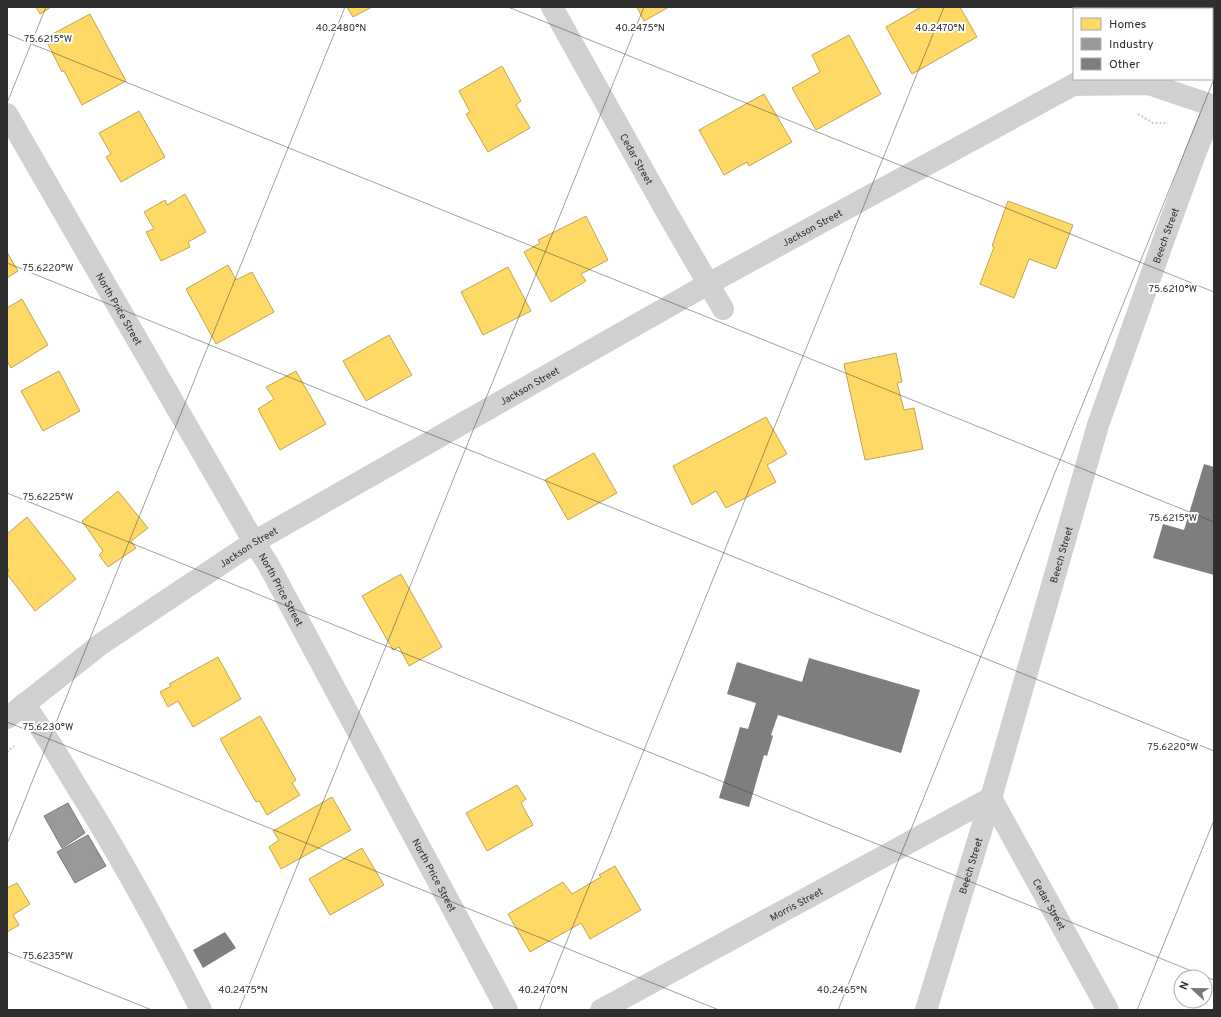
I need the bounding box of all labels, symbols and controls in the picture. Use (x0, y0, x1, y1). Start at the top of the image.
legend (1073, 8, 1213, 80)
text: Homes (1109, 17, 1146, 33)
text: 40.2480°N (316, 22, 366, 35)
text: 40.2475°N (615, 22, 665, 35)
text: 40.2470°N (915, 22, 965, 35)
text: 75.6215°W (24, 33, 72, 46)
text: Industry (1109, 37, 1154, 53)
text: Other (1109, 57, 1141, 73)
street label: Cedar Street (616, 132, 655, 188)
street label: Beech Street (1151, 206, 1183, 266)
street label: Jackson Street (780, 207, 845, 250)
text: 75.6220°W (23, 262, 73, 275)
street label: North Price Street (92, 271, 144, 348)
text: 75.6210°W (1149, 283, 1197, 296)
street label: Jackson Street (498, 365, 562, 409)
text: 75.6225°W (23, 491, 73, 504)
text: 75.6215°W (1149, 512, 1197, 525)
street label: Jackson Street (217, 525, 281, 571)
street label: Beech Street (1048, 525, 1077, 585)
street label: North Price Street (255, 551, 305, 629)
text: 75.6230°W (23, 721, 73, 734)
text: 75.6220°W (1148, 741, 1198, 754)
street label: Beech Street (957, 836, 987, 896)
street label: North Price Street (408, 837, 458, 915)
street label: Cedar Street (1029, 877, 1068, 933)
street label: Morris Street (768, 886, 826, 925)
text: 75.6235°W (23, 950, 73, 963)
north arrow (1173, 969, 1213, 1009)
text: N (1177, 979, 1193, 992)
text: 40.2475°N (218, 984, 268, 997)
text: 40.2470°N (518, 984, 568, 997)
text: 40.2465°N (817, 984, 867, 997)

